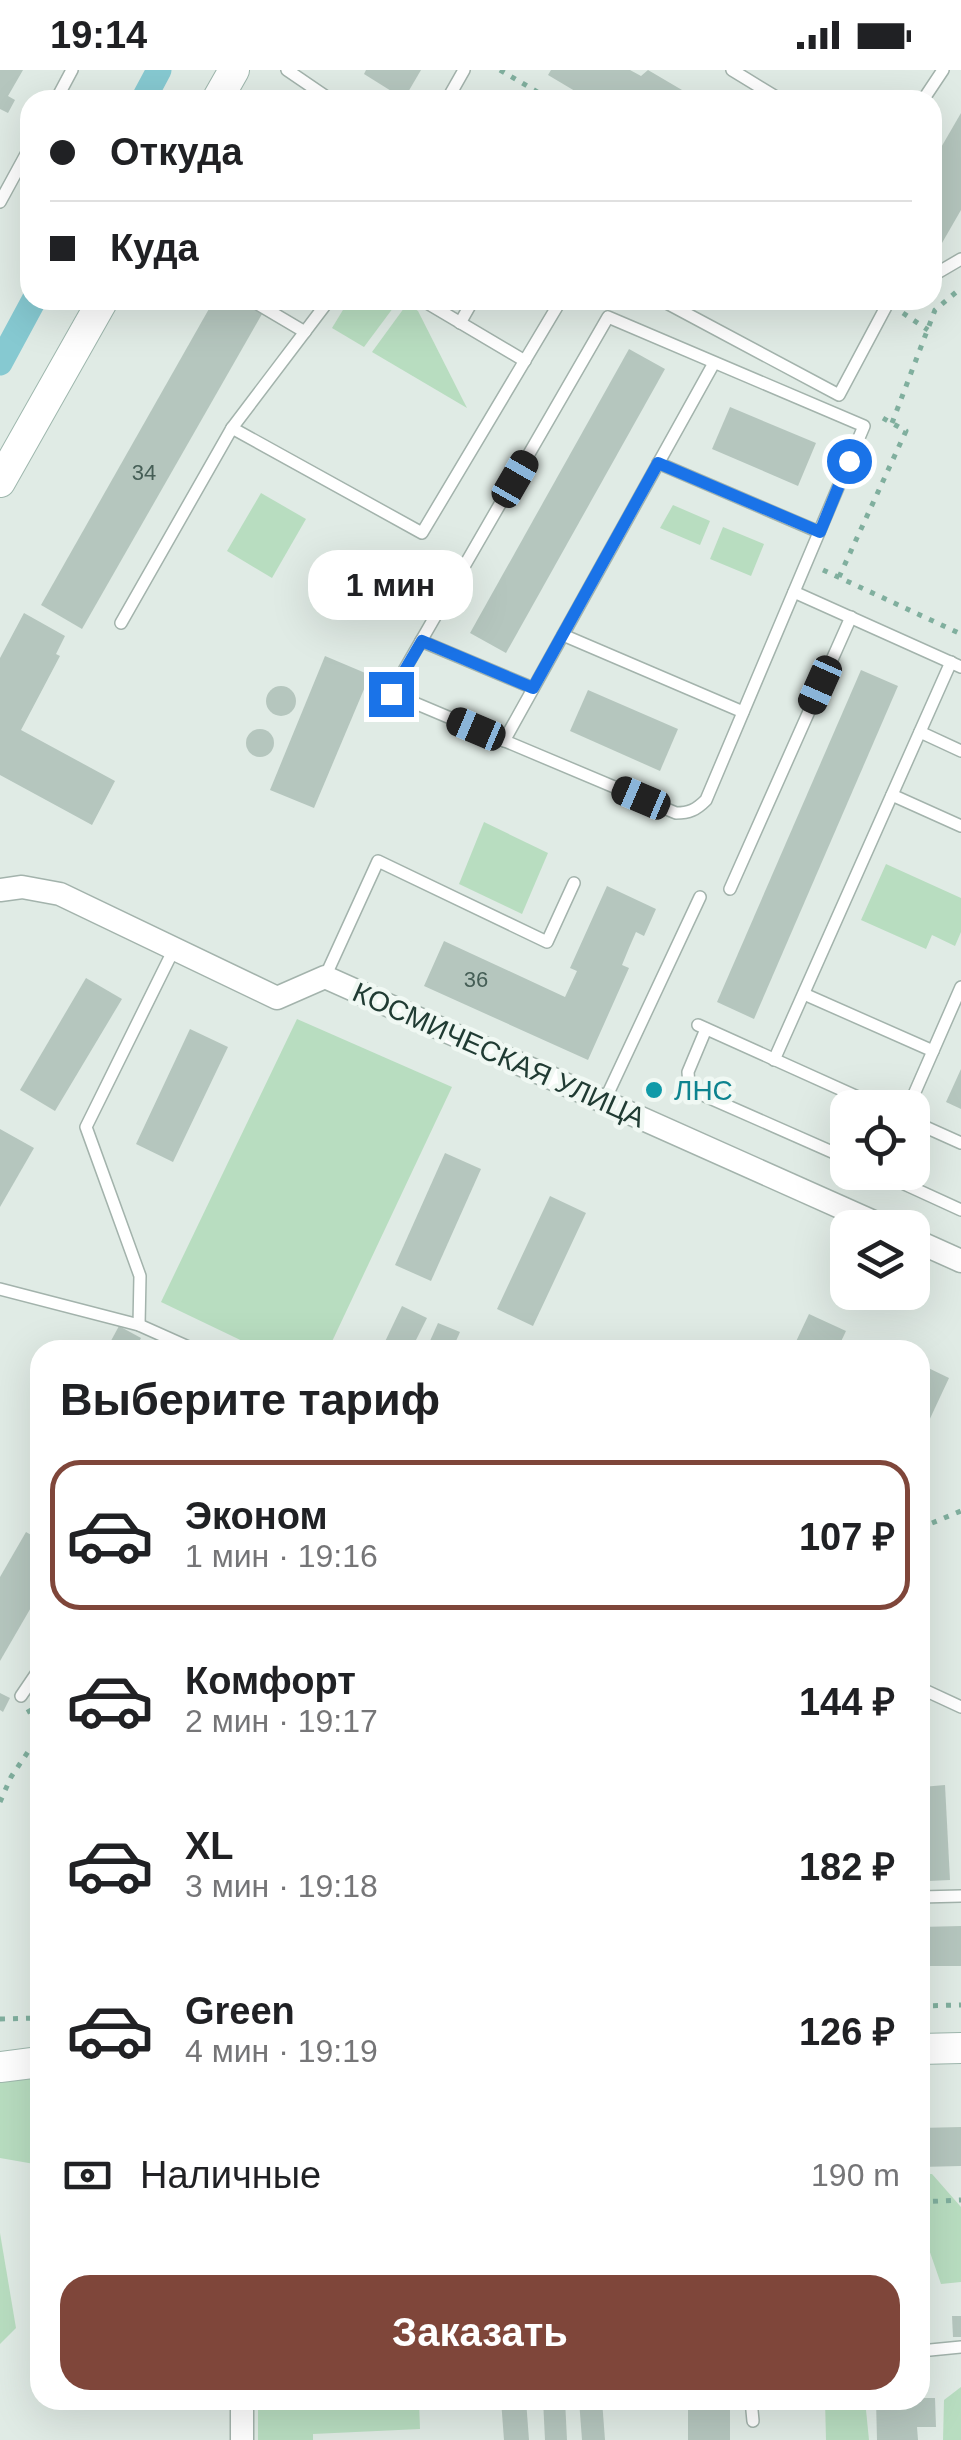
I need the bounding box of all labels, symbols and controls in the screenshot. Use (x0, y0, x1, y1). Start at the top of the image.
text: 19:14 (50, 14, 147, 56)
text: Откуда (110, 131, 243, 173)
text: Куда (110, 227, 199, 269)
route start (827, 439, 872, 484)
car (487, 446, 543, 512)
house number: 34 (132, 460, 156, 485)
callout: 1 мин (308, 549, 474, 619)
text: 1 мин (346, 567, 435, 603)
car (794, 651, 846, 719)
route end (369, 672, 414, 717)
car (443, 703, 509, 755)
car (608, 772, 674, 824)
house number: 36 (464, 967, 488, 992)
street label: КОСМИЧЕСКАЯ УЛИЦА (348, 976, 650, 1134)
place label: ЛНС (674, 1075, 733, 1106)
marker: ЛНС (643, 1079, 665, 1101)
map controls (830, 1090, 930, 1310)
button: locate (830, 1090, 930, 1190)
button: layers (830, 1210, 930, 1310)
text: Выберите тариф (60, 1374, 440, 1425)
icon: car (65, 1490, 155, 1580)
text: Эконом (185, 1495, 328, 1537)
text: 107 ₽ (799, 1516, 895, 1558)
text: 1 мин · 19:16 (185, 1538, 378, 1574)
icon: car (65, 1655, 155, 1745)
text: Комфорт (185, 1660, 356, 1702)
text: 144 ₽ (799, 1681, 895, 1723)
text: 2 мин · 19:17 (185, 1703, 378, 1739)
icon: car (65, 1820, 155, 1910)
text: XL (185, 1825, 234, 1867)
text: 182 ₽ (799, 1846, 895, 1888)
text: 3 мин · 19:18 (185, 1868, 378, 1904)
icon: car (65, 1985, 155, 2075)
text: Green (185, 1990, 295, 2032)
text: 126 ₽ (799, 2011, 895, 2053)
text: 4 мин · 19:19 (185, 2033, 378, 2069)
icon: cash (60, 2148, 115, 2203)
text: Наличные (140, 2154, 321, 2196)
text: 190 m (811, 2157, 900, 2193)
button: Заказать (60, 2275, 900, 2390)

